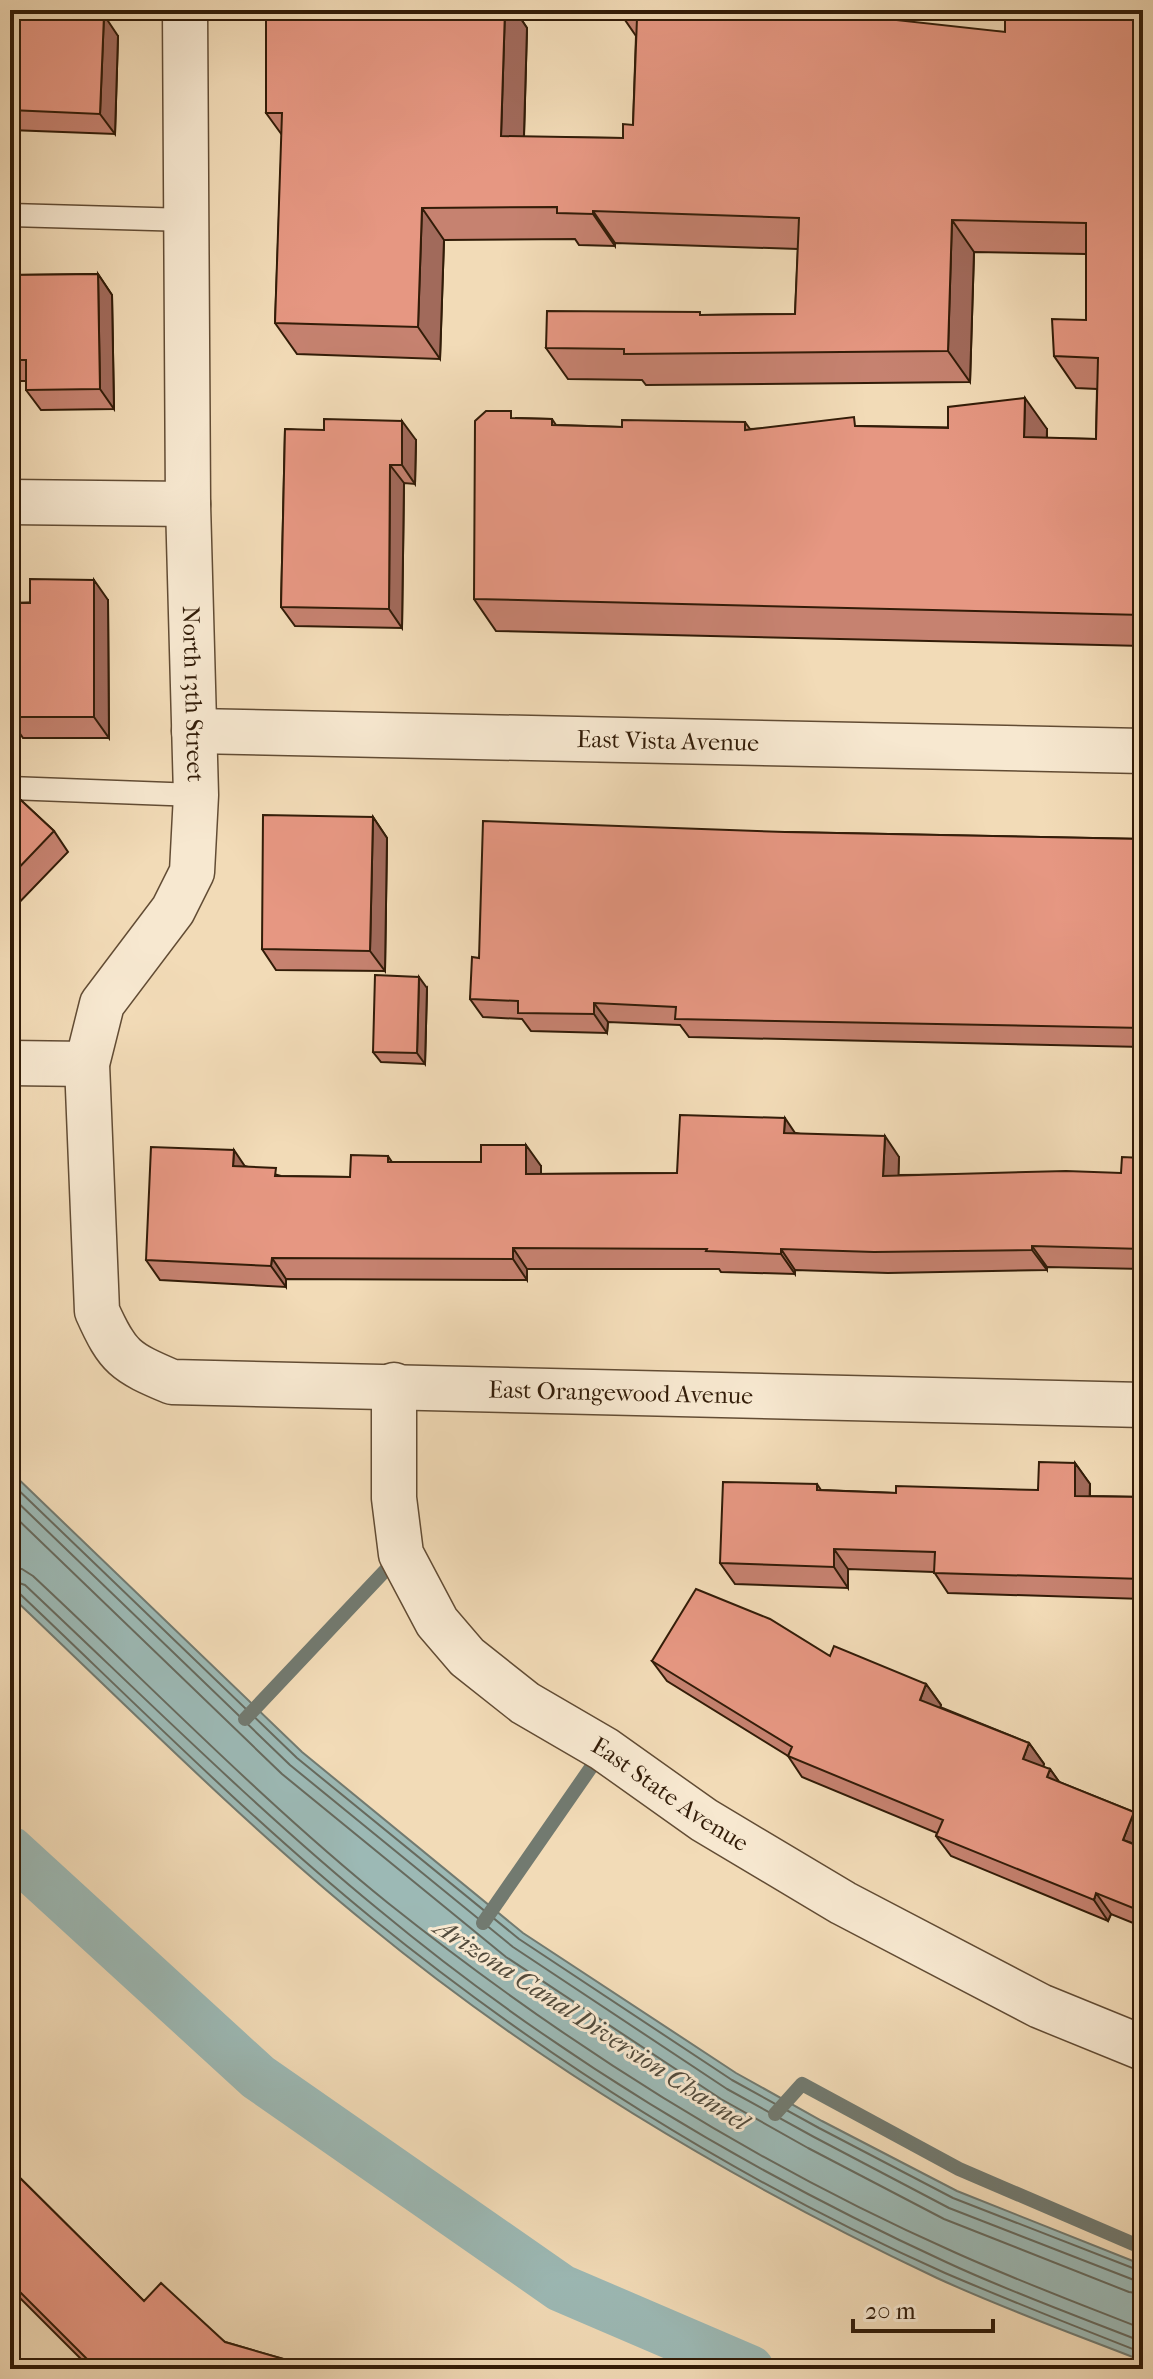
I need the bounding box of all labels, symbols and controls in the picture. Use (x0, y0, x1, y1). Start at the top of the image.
street label: North 13th Street (177, 605, 210, 783)
street label: East Vista Avenue (577, 725, 759, 757)
street label: East Orangewood Avenue (488, 1375, 753, 1410)
street label: East State Avenue (587, 1731, 754, 1857)
water label: Arizona Canal Diversion Channel (427, 1910, 756, 2139)
scale bar (853, 2283, 993, 2333)
text: 20 m (865, 2297, 916, 2325)

